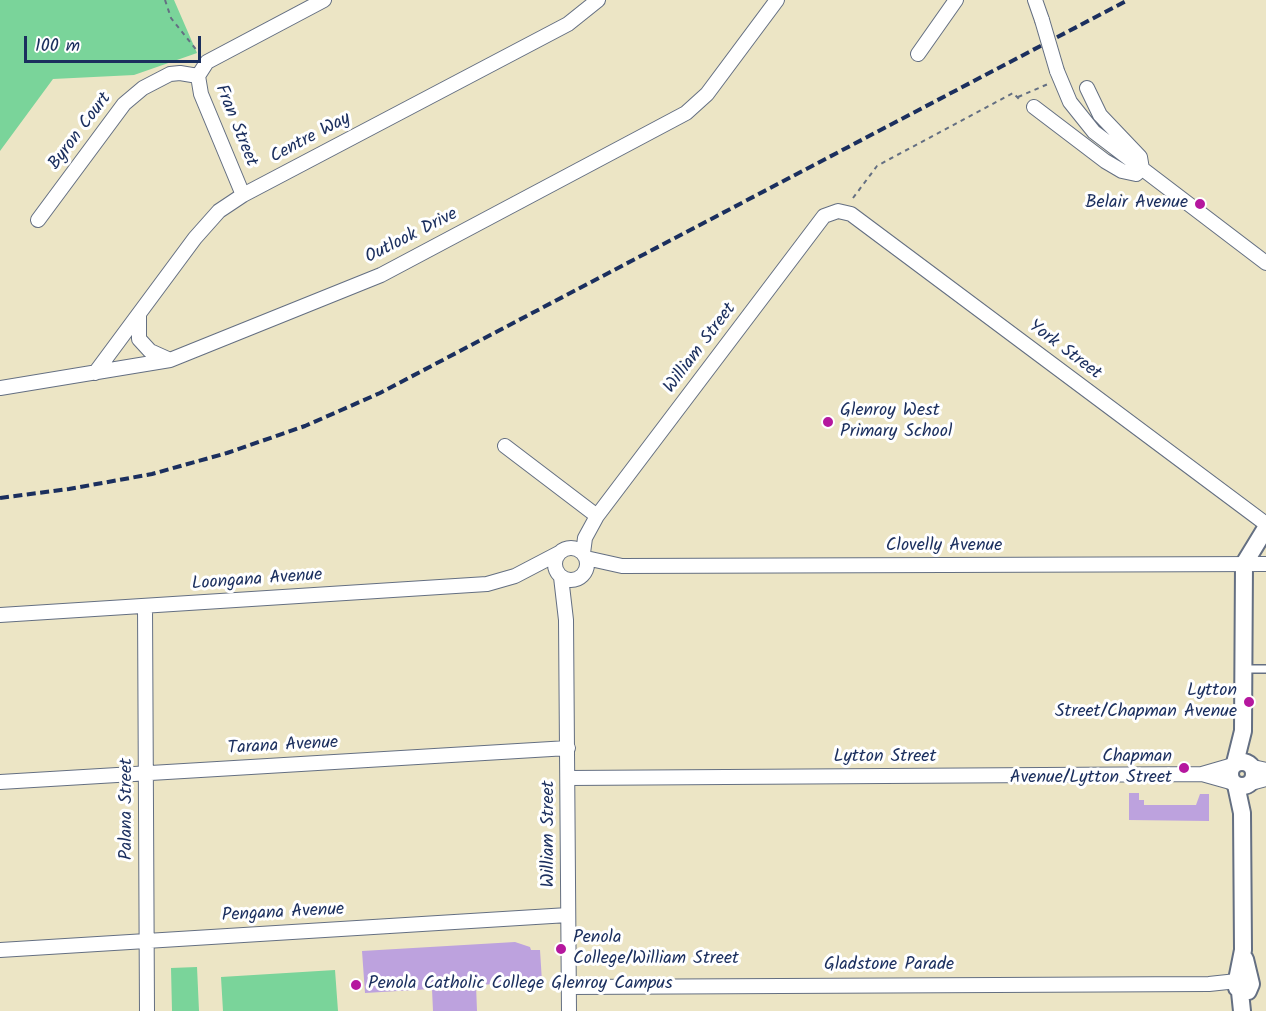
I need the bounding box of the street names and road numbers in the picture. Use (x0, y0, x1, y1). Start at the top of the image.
street label: Fran Street (209, 82, 261, 170)
street label: Byron Court (45, 89, 117, 175)
street label: Centre Way (267, 109, 355, 169)
street label: Outlook Drive (362, 205, 462, 269)
street label: William Street (660, 300, 742, 398)
street label: York Street (1023, 317, 1105, 385)
street label: Clovelly Avenue (886, 536, 1002, 558)
street label: Loongana Avenue (191, 566, 323, 596)
street label: Tarana Avenue (227, 733, 339, 761)
street label: Lytton Street (834, 747, 936, 769)
street label: Palana Street (117, 758, 139, 860)
street label: William Street (539, 780, 561, 888)
street label: Pengana Avenue (221, 900, 345, 928)
street label: Gladstone Parade (824, 955, 954, 977)

